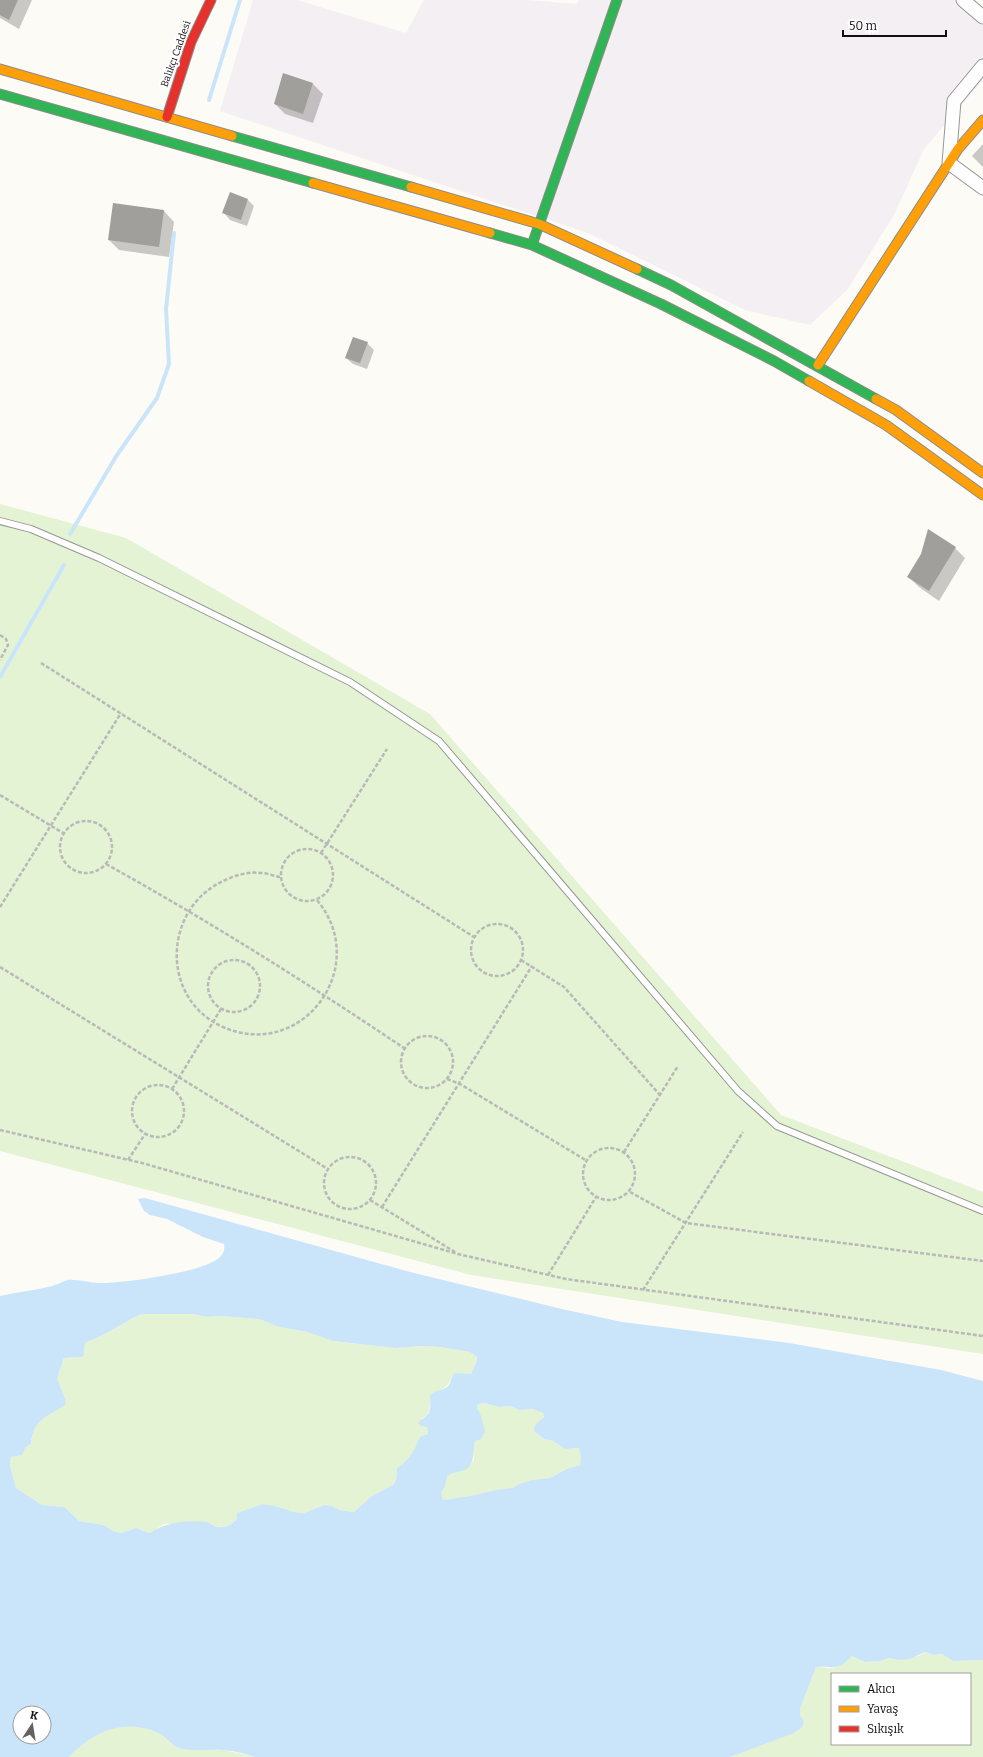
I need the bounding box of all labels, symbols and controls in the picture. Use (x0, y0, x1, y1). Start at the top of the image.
scale bar (843, 12, 946, 38)
street label: Balıkçı Caddesi (158, 19, 194, 89)
text: 50 m (849, 19, 878, 33)
legend (831, 1673, 971, 1745)
text: Akıcı (867, 1682, 896, 1696)
text: Yavaş (867, 1702, 899, 1716)
north arrow (12, 1705, 52, 1745)
text: K (29, 1709, 39, 1723)
text: Sıkışık (867, 1722, 904, 1736)

